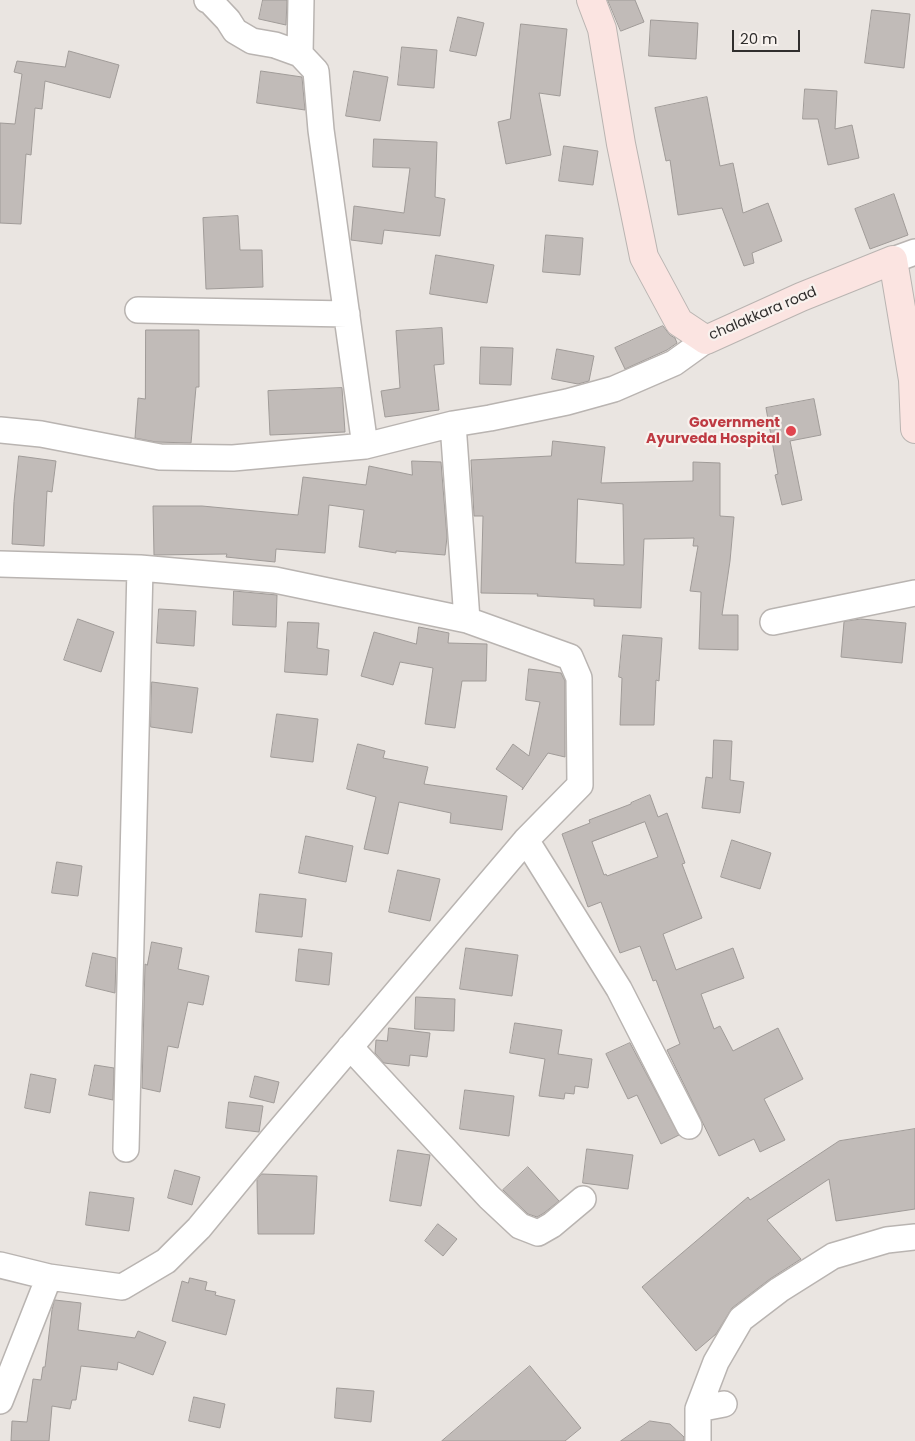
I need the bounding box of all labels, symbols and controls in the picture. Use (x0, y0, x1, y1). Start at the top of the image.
scale bar (735, 20, 802, 52)
text: 20 m (740, 28, 778, 49)
street label: chalakkara road (707, 284, 819, 344)
place label: Government Ayurveda Hospital (646, 415, 780, 448)
marker: Government Ayurveda Hospital (784, 424, 798, 438)

